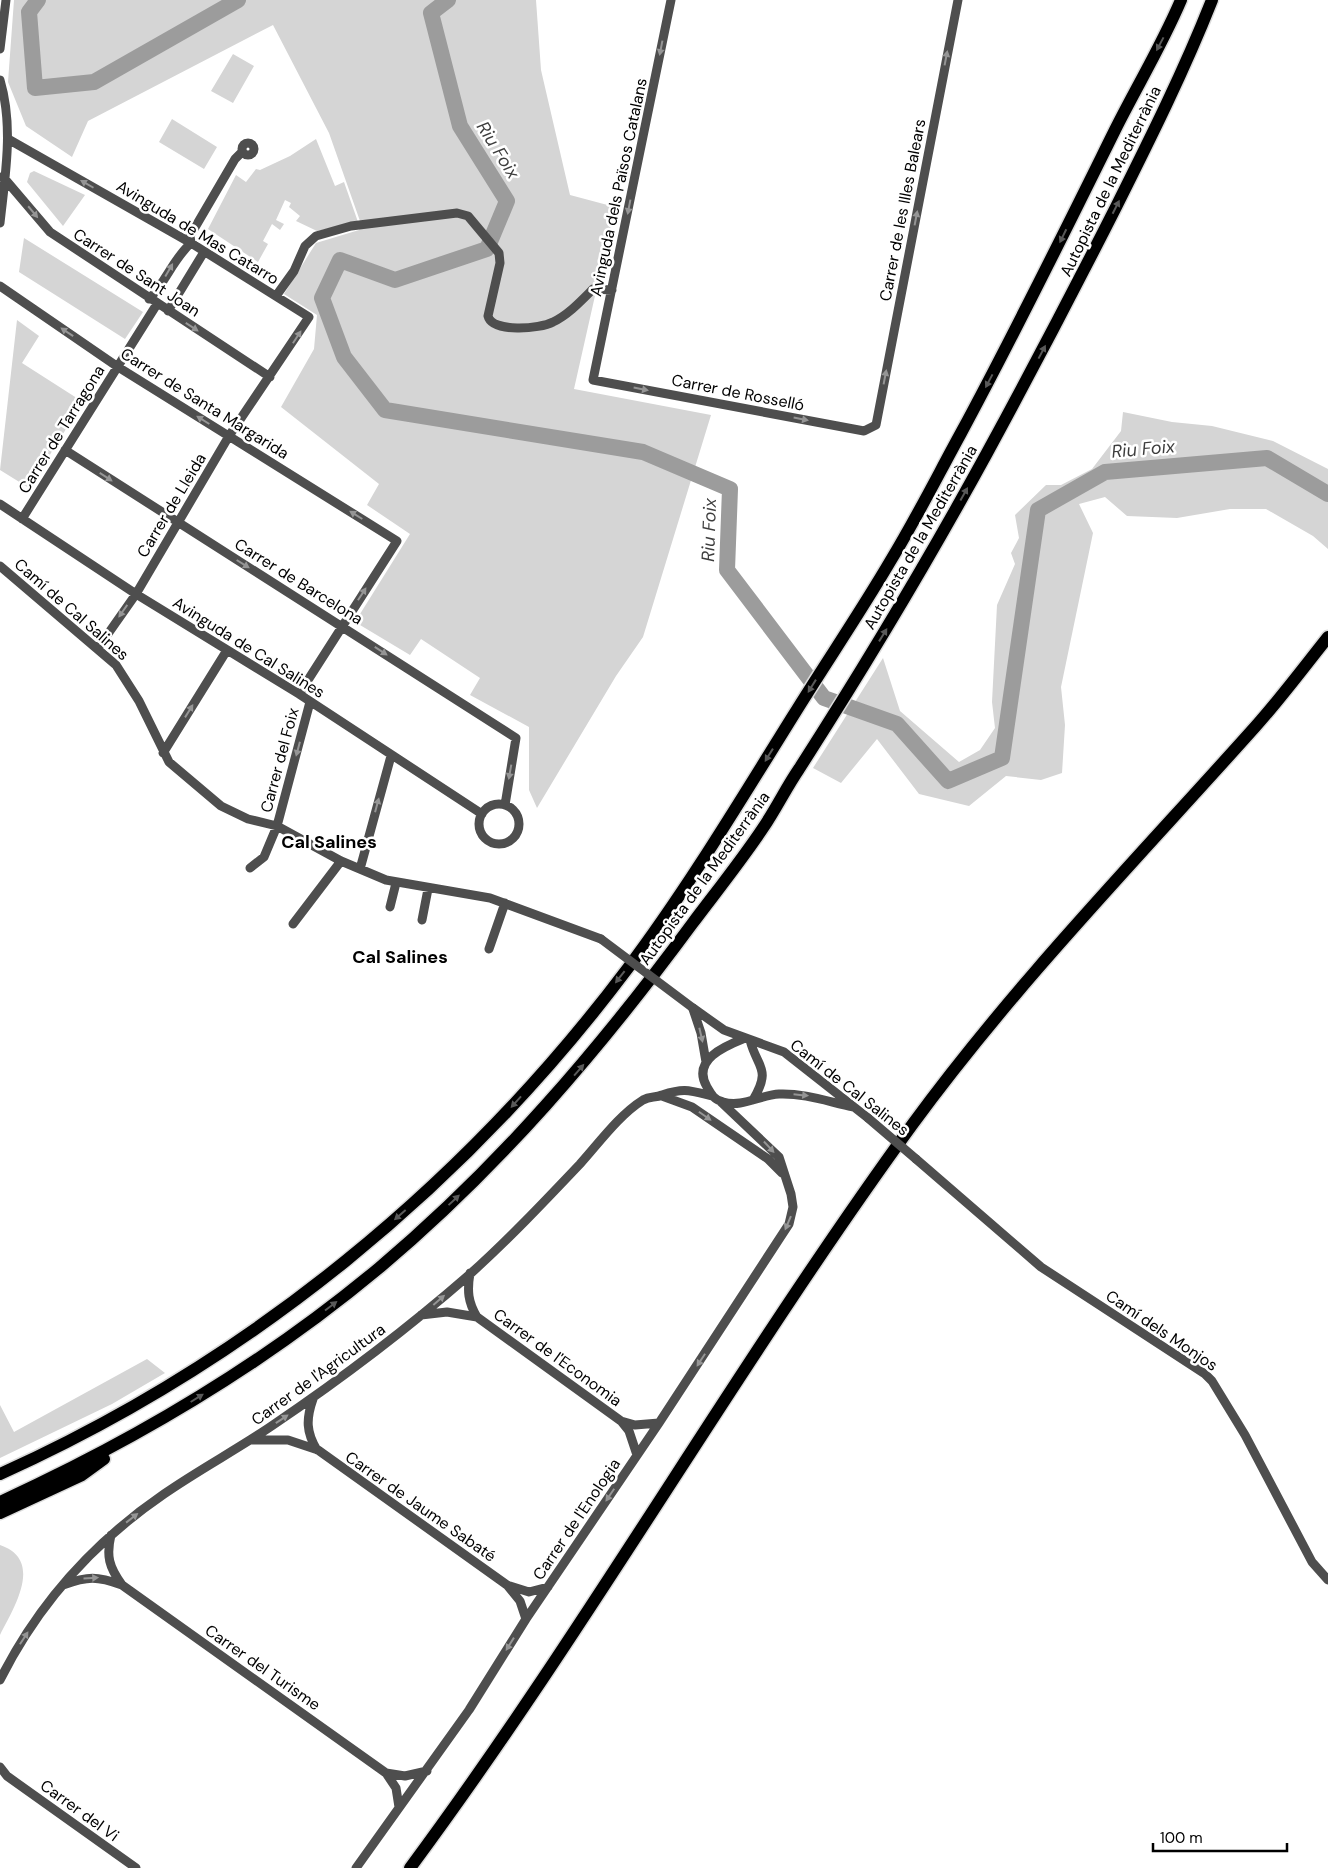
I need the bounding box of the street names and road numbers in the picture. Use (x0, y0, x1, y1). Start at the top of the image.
street label: Avinguda dels Països Catalans (585, 76, 652, 298)
street label: Autopista de la Mediterrània (1055, 82, 1166, 280)
street label: Carrer de les Illes Balears (875, 117, 930, 303)
street label: Avinguda de Mas Catarro (113, 175, 283, 289)
street label: Carrer de Sant Joan (69, 223, 204, 321)
street label: Carrer de Santa Margarida (117, 343, 293, 464)
street label: Carrer de Tarragona (13, 361, 109, 497)
street label: Carrer de Rosselló (670, 369, 806, 416)
street label: Autopista de la Mediterrània (859, 441, 982, 633)
street label: Carrer de Lleida (132, 449, 211, 561)
street label: Carrer de Barcelona (231, 533, 367, 629)
street label: Camí de Cal Salines (10, 554, 133, 665)
street label: Avinguda de Cal Salines (169, 592, 329, 703)
street label: Carrer del Foix (255, 705, 304, 815)
street label: Autopista de la Mediterrània (634, 787, 775, 969)
street label: Camí de Cal Salines (786, 1034, 913, 1140)
street label: Camí dels Monjos (1102, 1285, 1222, 1376)
street label: Carrer de l'Economia (489, 1304, 626, 1411)
street label: Carrer de l'Agricultura (247, 1319, 389, 1430)
street label: Carrer de Jaume Sabaté (341, 1446, 500, 1566)
street label: Carrer de l'Enologia (528, 1454, 625, 1584)
street label: Carrer del Turisme (201, 1620, 325, 1715)
street label: Carrer del Vi (36, 1775, 123, 1846)

